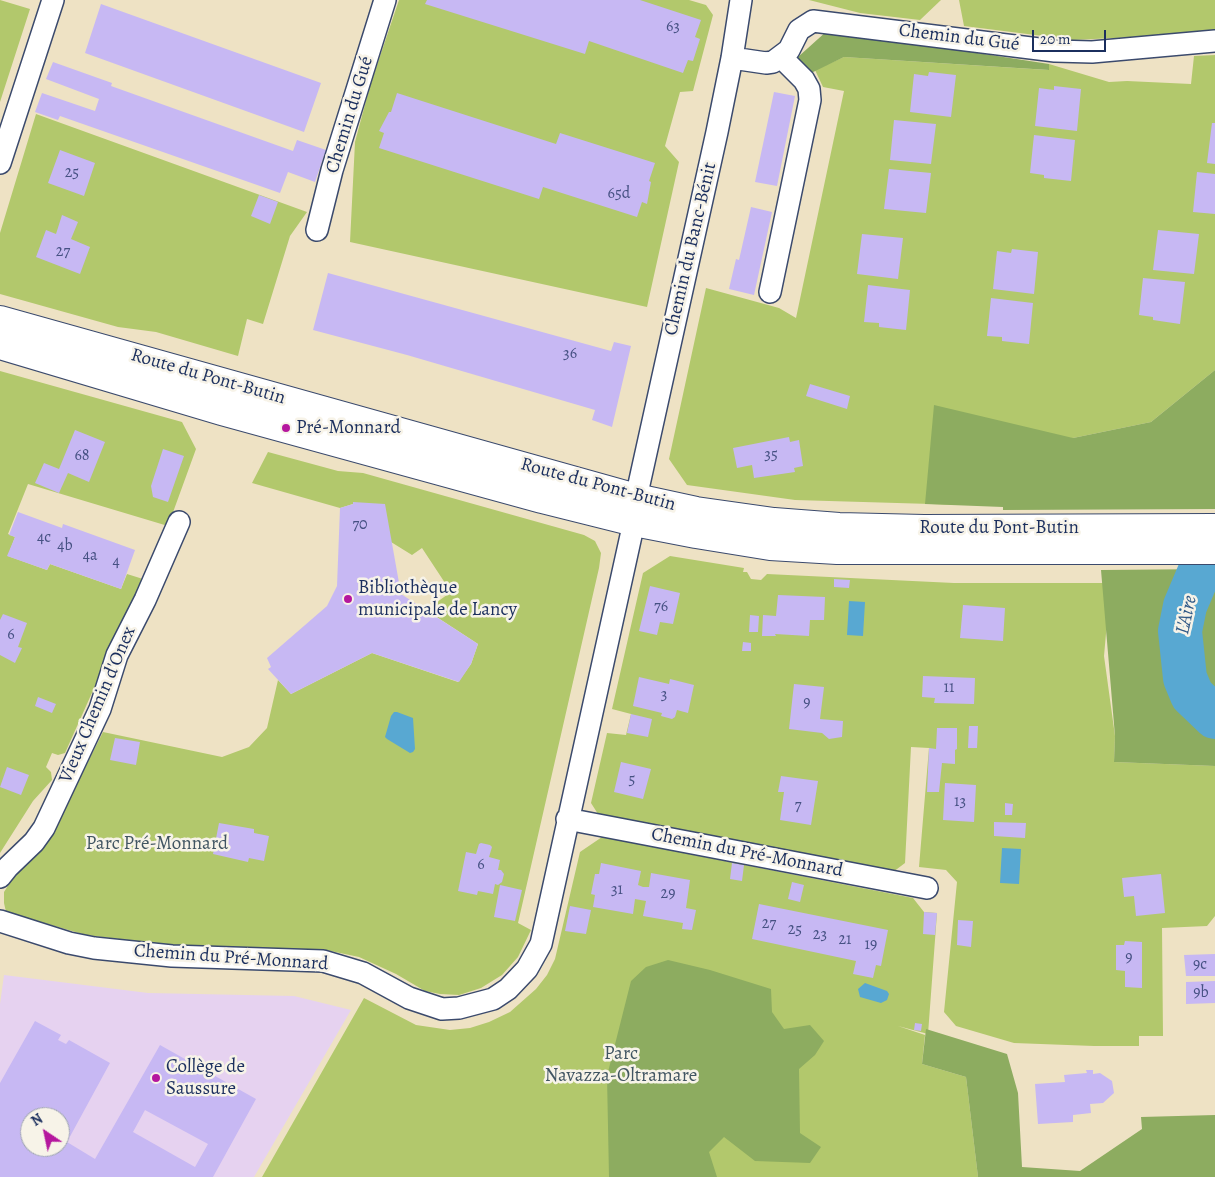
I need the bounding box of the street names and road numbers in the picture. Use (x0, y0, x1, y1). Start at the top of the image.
street label: Chemin du Gué (897, 19, 1021, 57)
street label: Chemin du Gué (321, 54, 379, 176)
street label: Chemin du Banc-Bénit (660, 160, 722, 338)
street label: Route du Pont-Butin (128, 344, 288, 410)
street label: Route du Pont-Butin (518, 453, 678, 517)
street label: Route du Pont-Butin (919, 517, 1079, 539)
street label: Vieux Chemin d'Onex (55, 623, 141, 787)
street label: Chemin du Pré-Monnard (649, 823, 845, 883)
street label: Chemin du Pré-Monnard (133, 940, 329, 976)

